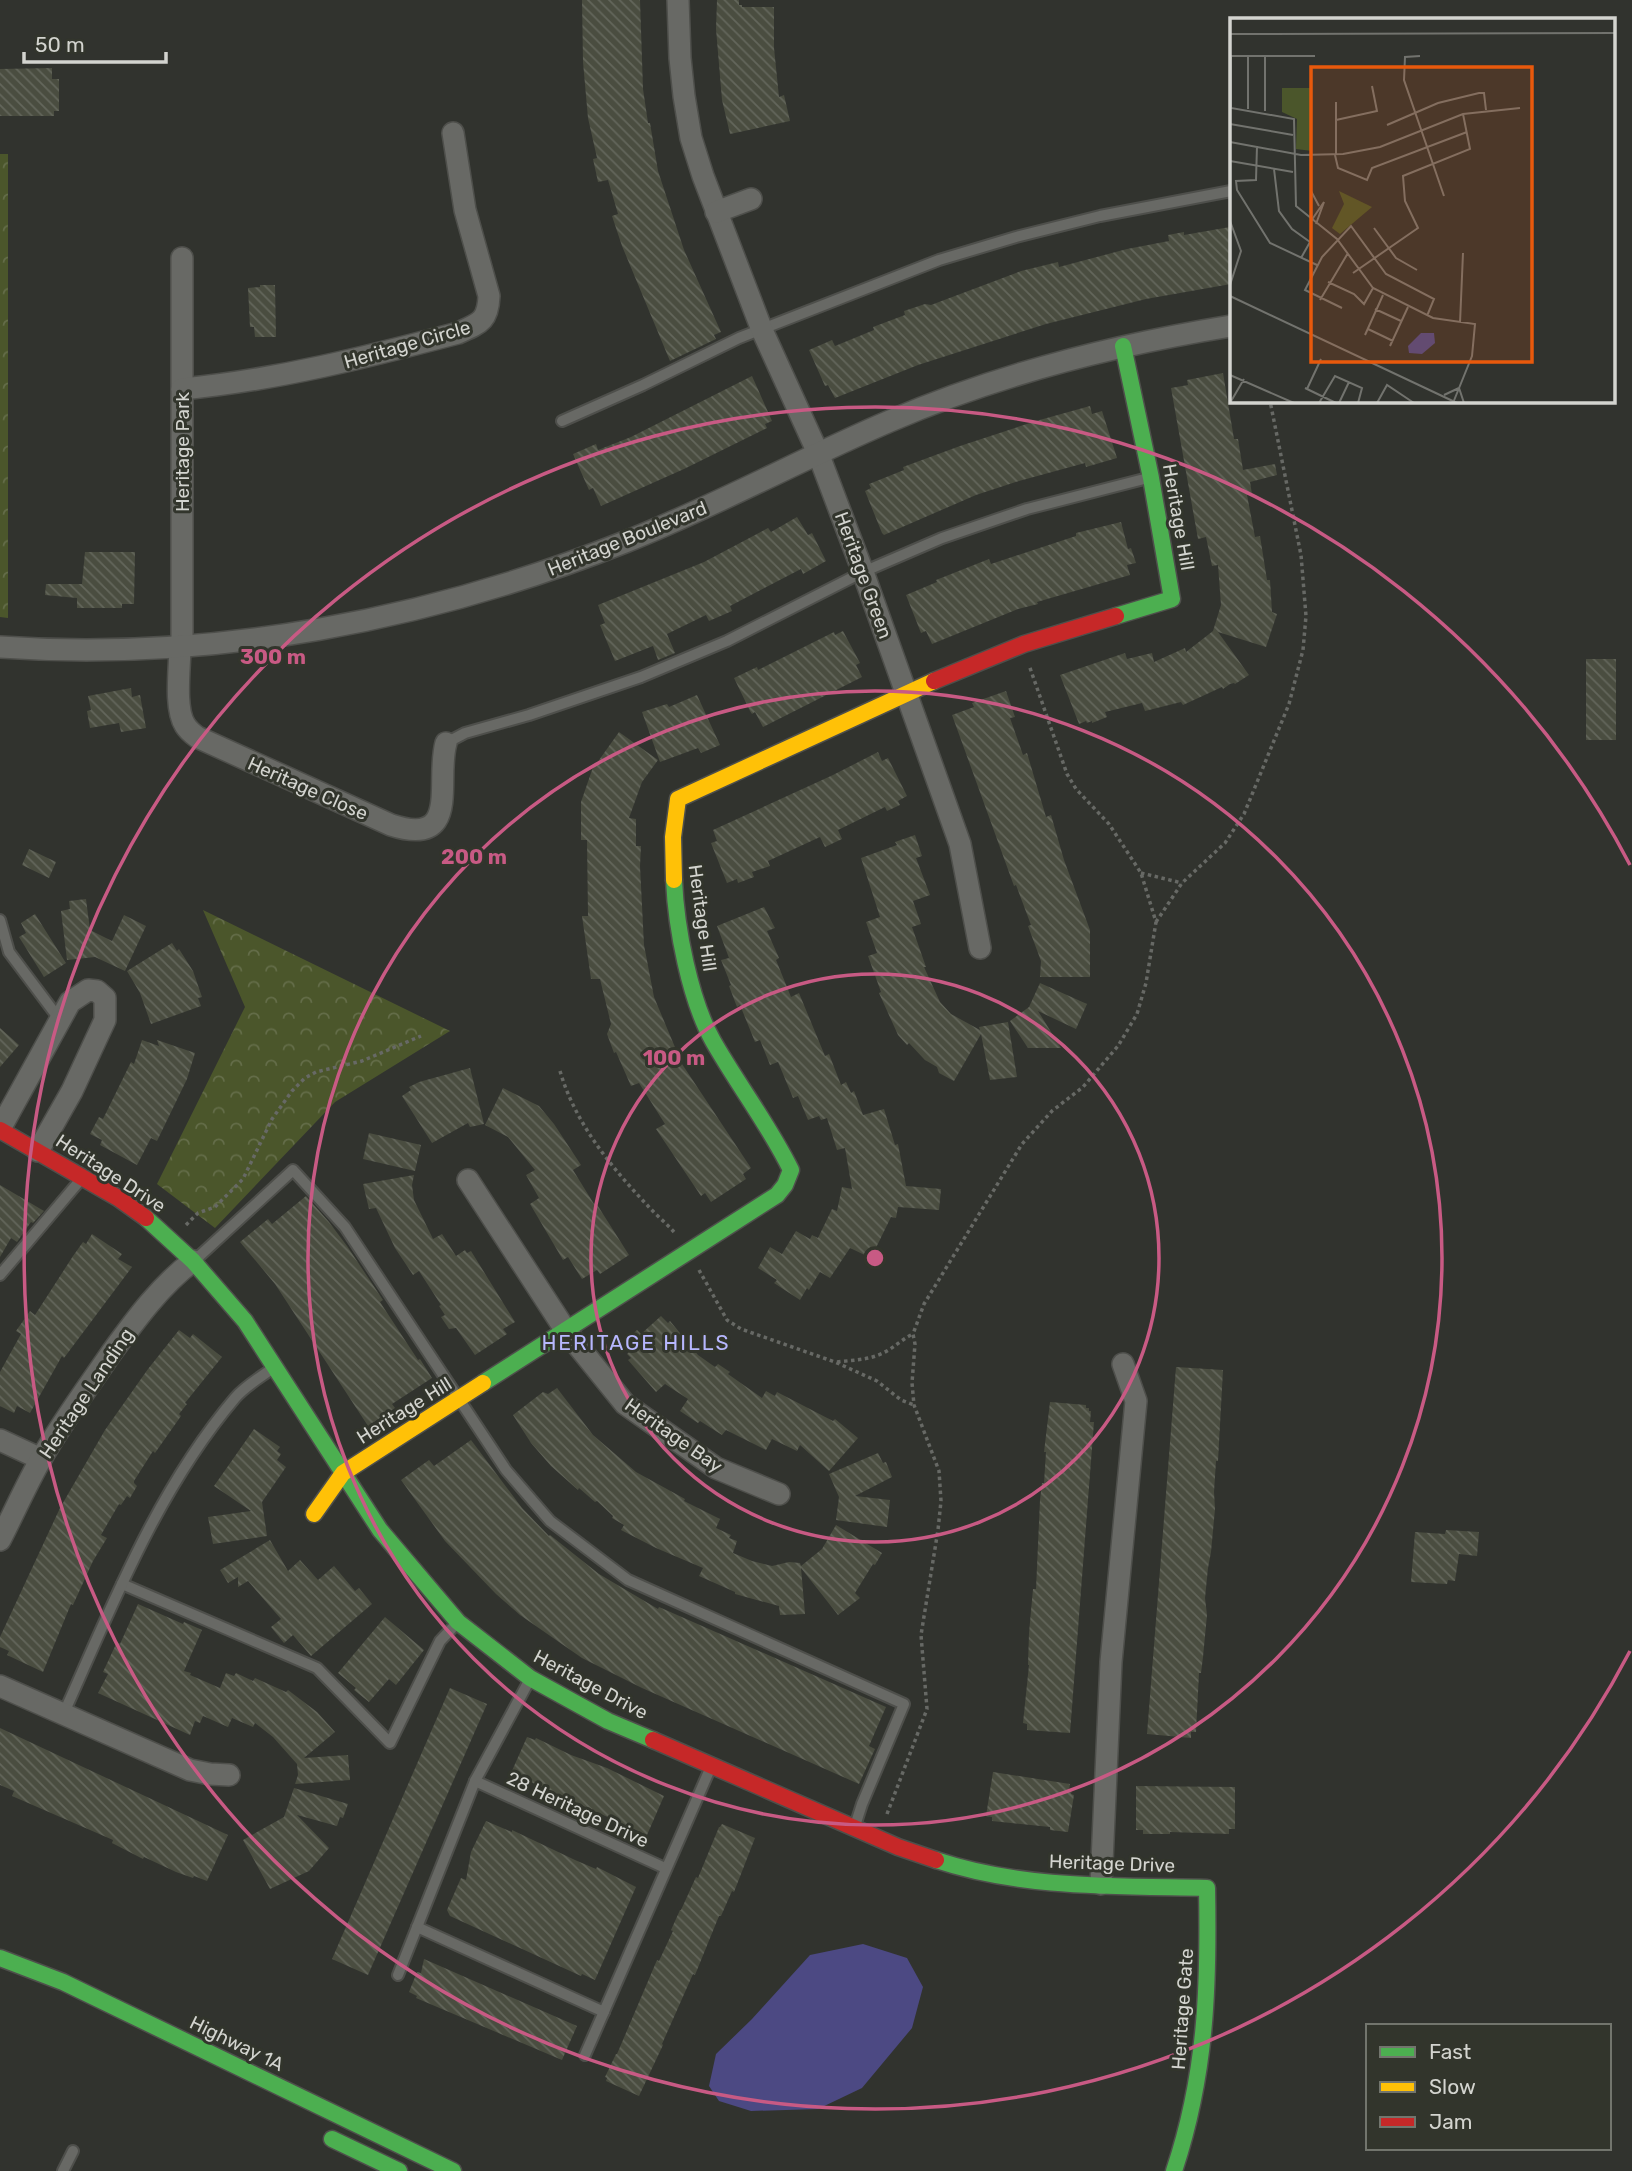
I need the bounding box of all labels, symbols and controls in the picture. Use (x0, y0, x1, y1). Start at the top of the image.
inset map (1230, 18, 1614, 402)
scale bar (24, 21, 166, 65)
text: 50 m (35, 32, 85, 57)
street label: Heritage Circle (341, 315, 473, 374)
street label: Heritage Park (171, 392, 194, 512)
street label: Heritage Hill (1158, 462, 1199, 572)
street label: Heritage Boulevard (544, 496, 710, 581)
street label: Heritage Green (830, 509, 897, 642)
text: 300 m (240, 644, 306, 669)
street label: Heritage Close (244, 752, 371, 825)
text: 200 m (441, 844, 507, 869)
street label: Heritage Hill (684, 863, 721, 973)
text: 100 m (643, 1045, 705, 1070)
street label: Heritage Drive (51, 1129, 170, 1217)
centre of rings (863, 1246, 887, 1270)
street label: Heritage Landing (34, 1324, 138, 1463)
district label: HERITAGE HILLS (541, 1330, 731, 1355)
street label: Heritage Hill (352, 1372, 456, 1449)
street label: Heritage Bay (620, 1393, 727, 1478)
street label: Heritage Drive (530, 1645, 652, 1724)
street label: 28 Heritage Drive (503, 1766, 653, 1852)
street label: Heritage Drive (1048, 1850, 1176, 1877)
street label: Heritage Gate (1167, 1947, 1198, 2071)
street label: Highway 1A (186, 2011, 288, 2076)
legend (1366, 2024, 1611, 2150)
text: Fast (1429, 2039, 1471, 2064)
text: Slow (1429, 2074, 1476, 2099)
text: Jam (1429, 2109, 1473, 2134)

